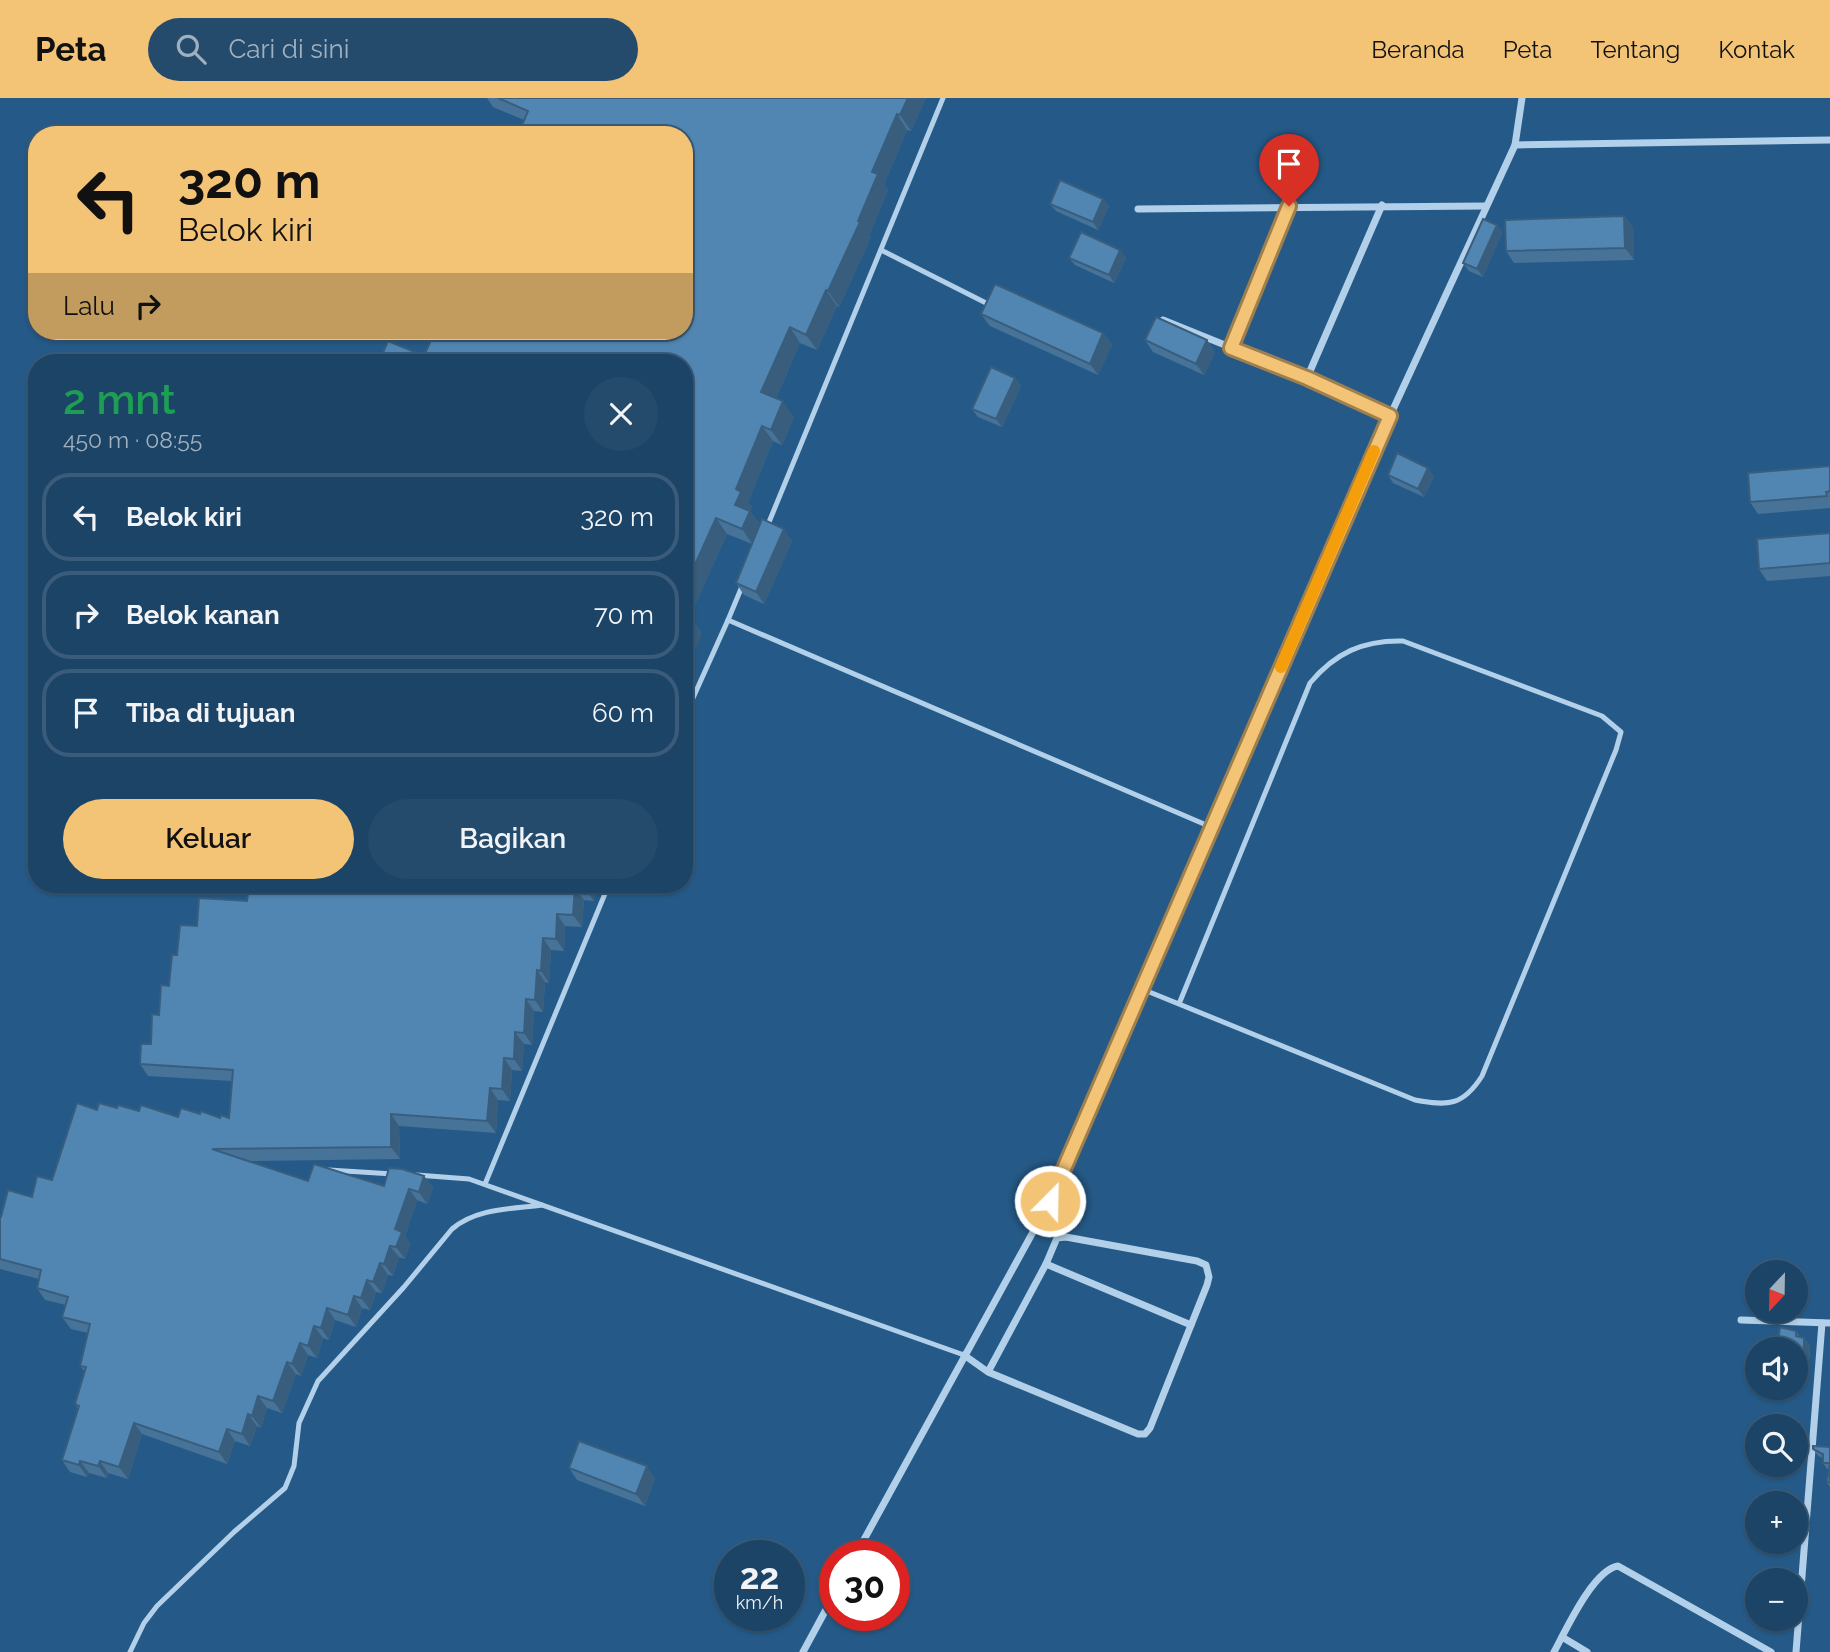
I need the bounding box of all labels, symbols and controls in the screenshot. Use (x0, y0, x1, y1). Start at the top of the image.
search box (148, 18, 638, 81)
text: Peta (35, 30, 106, 69)
icon: search (172, 30, 210, 68)
text: Cari di sini (228, 34, 349, 64)
text: Beranda (1371, 35, 1465, 64)
text: Peta (1503, 35, 1552, 64)
text: Tentang (1590, 35, 1680, 64)
text: Kontak (1718, 35, 1795, 64)
pin (1259, 134, 1319, 206)
icon: arrive (1270, 145, 1308, 183)
text: 320 m (178, 152, 320, 209)
icon: left (63, 154, 154, 245)
text: Belok kiri (178, 211, 313, 248)
icon: right (129, 287, 167, 325)
text: Lalu (63, 291, 115, 321)
text: 2 mnt (63, 375, 176, 424)
button: close (584, 377, 658, 451)
text: 450 m · 08:55 (63, 426, 202, 453)
icon: left (67, 498, 105, 536)
text: Belok kiri (126, 502, 242, 532)
text: 320 m (580, 502, 654, 532)
icon: right (67, 596, 105, 634)
text: Belok kanan (126, 600, 280, 630)
text: 70 m (594, 600, 654, 630)
icon: arrive (67, 694, 105, 732)
text: Tiba di tujuan (126, 698, 296, 728)
text: 60 m (592, 698, 654, 728)
button: Keluar (63, 799, 354, 879)
button: Bagikan (368, 799, 658, 879)
position arrow (1013, 1164, 1087, 1238)
north arrow (1745, 1260, 1808, 1323)
map controls (1745, 1260, 1808, 1631)
button: sound (1745, 1337, 1808, 1400)
button: search (1745, 1414, 1808, 1477)
button: + (1745, 1491, 1808, 1554)
speed limit sign: 30 (819, 1540, 910, 1631)
text: 22 (740, 1556, 779, 1597)
button: − (1745, 1568, 1808, 1631)
text: km/h (736, 1592, 783, 1613)

